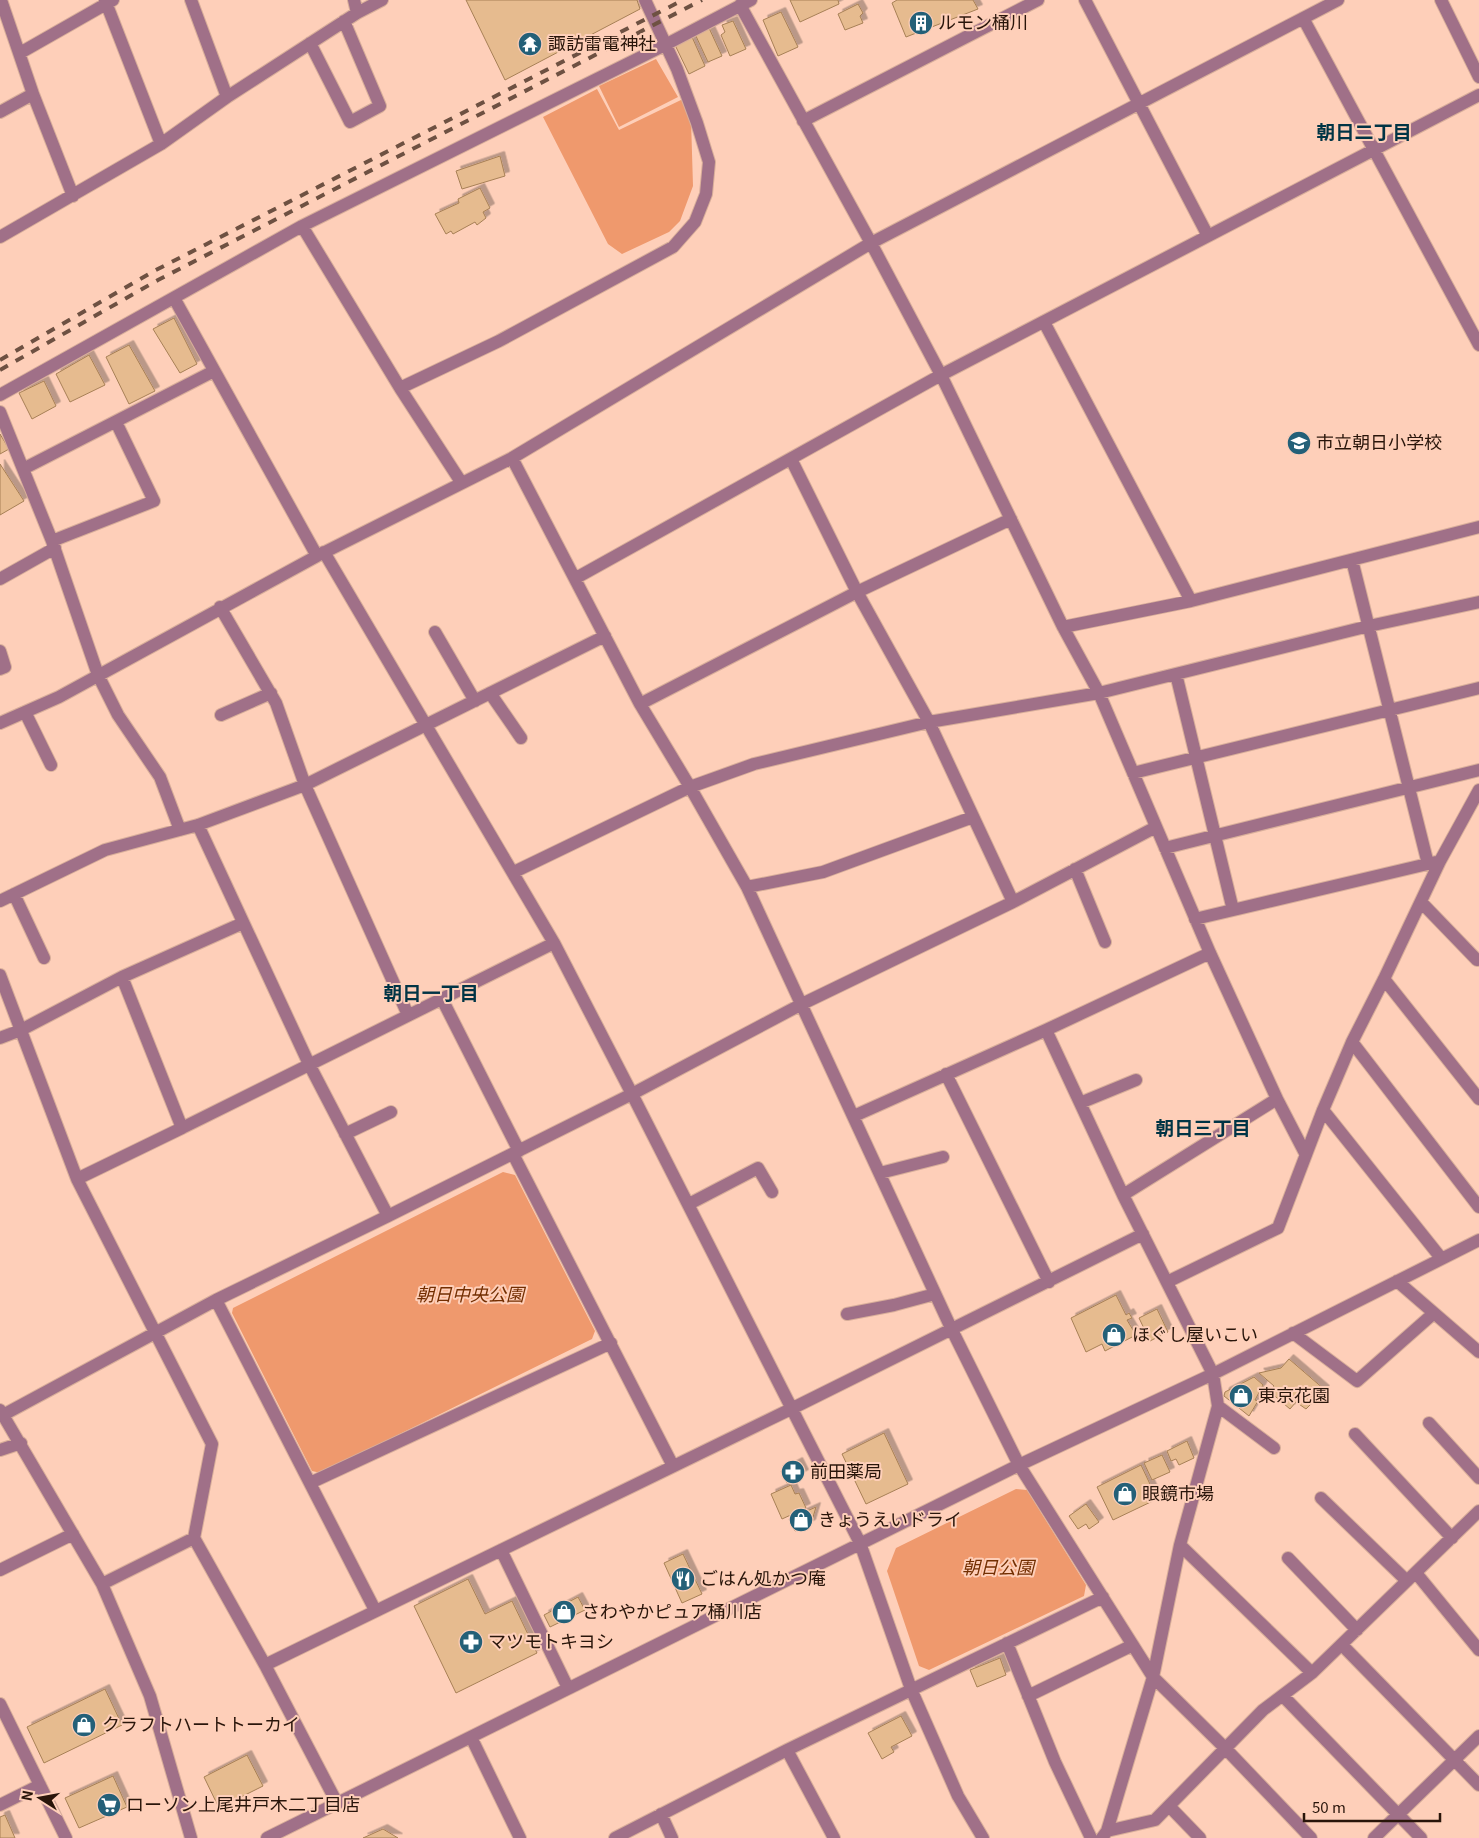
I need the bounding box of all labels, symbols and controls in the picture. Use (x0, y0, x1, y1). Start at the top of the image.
place label: ルモン桶川 (938, 8, 1028, 34)
building icon: ルモン桶川 (908, 10, 934, 36)
place label: 諏訪雷電神社 (548, 29, 656, 55)
temple icon: 諏訪雷電神社 (517, 31, 543, 57)
district label: 朝日二丁目 (1316, 117, 1412, 144)
place label: 市立朝日小学校 (1316, 428, 1442, 454)
school or university icon: 市立朝日小学校 (1286, 430, 1312, 456)
district label: 朝日一丁目 (383, 978, 479, 1005)
district label: 朝日三丁目 (1155, 1113, 1251, 1140)
park label: 朝日中央公園 (416, 1280, 527, 1306)
place label: ほぐし屋いこい (1132, 1320, 1258, 1346)
shop icon: ほぐし屋いこい (1101, 1322, 1127, 1348)
place label: 東京花園 (1258, 1381, 1330, 1407)
shop icon: 東京花園 (1228, 1383, 1254, 1409)
place label: 前田薬局 (810, 1457, 882, 1483)
pharmacy icon: 前田薬局 (780, 1459, 806, 1485)
place label: 眼鏡市場 (1142, 1479, 1214, 1505)
shop icon: 眼鏡市場 (1112, 1481, 1138, 1507)
place label: きょうえいドライ (818, 1505, 962, 1531)
shop icon: きょうえいドライ (788, 1507, 814, 1533)
park label: 朝日公園 (962, 1553, 1037, 1579)
place label: ごはん処かつ庵 (700, 1564, 826, 1590)
restaurant icon: ごはん処かつ庵 (670, 1566, 696, 1592)
place label: さわやかピュア桶川店 (582, 1597, 762, 1623)
shop icon: さわやかピュア桶川店 (551, 1599, 577, 1625)
place label: マツモトキヨシ (488, 1627, 614, 1653)
pharmacy icon: マツモトキヨシ (458, 1629, 484, 1655)
place label: クラフトハートトーカイ (102, 1710, 300, 1736)
shop icon: クラフトハートトーカイ (71, 1712, 97, 1738)
north arrow (15, 1773, 65, 1823)
text: N (15, 1788, 37, 1802)
place label: ローソン上尾井戸木二丁目店 (126, 1790, 360, 1816)
scale bar (1304, 1790, 1440, 1822)
supermarket icon: ローソン上尾井戸木二丁目店 (96, 1792, 122, 1818)
text: 50 m (1312, 1796, 1346, 1817)

